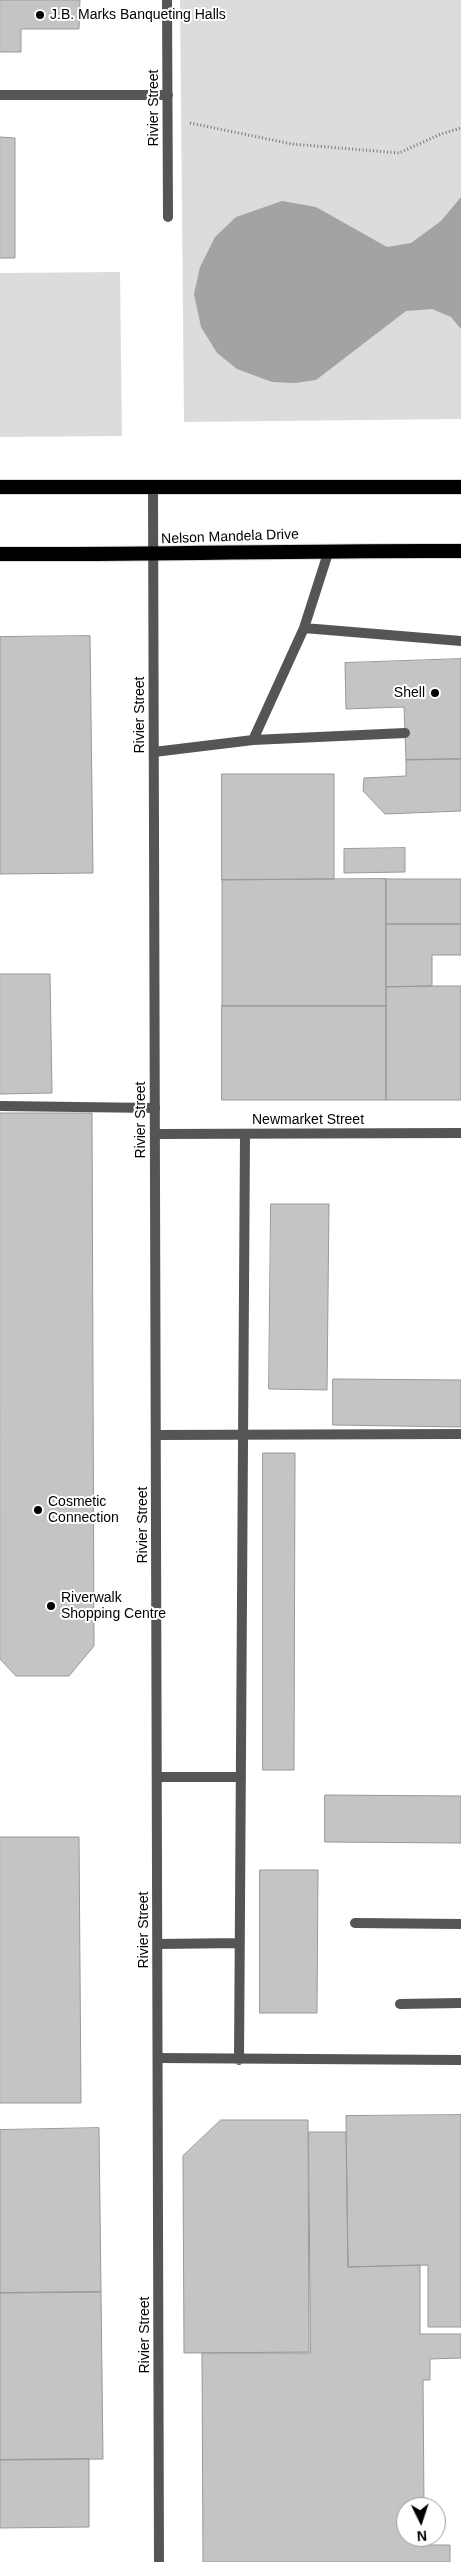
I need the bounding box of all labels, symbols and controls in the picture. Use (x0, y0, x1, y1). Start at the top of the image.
place label: J.B. Marks Banqueting Halls (50, 7, 226, 23)
marker: J.B. Marks Banqueting Halls (34, 9, 46, 21)
street label: Rivier Street (146, 69, 162, 147)
street label: Nelson Mandela Drive (161, 526, 299, 548)
street label: Rivier Street (132, 676, 148, 754)
place label: Shell (394, 685, 425, 701)
marker: Shell (429, 687, 441, 699)
street label: Rivier Street (133, 1081, 149, 1159)
street label: Newmarket Street (252, 1112, 364, 1128)
street label: Rivier Street (135, 1486, 151, 1564)
place label: Cosmetic Connection (48, 1494, 119, 1526)
marker: Cosmetic Connection (32, 1504, 44, 1516)
place label: Riverwalk Shopping Centre (61, 1590, 166, 1622)
marker: Riverwalk Shopping Centre (45, 1600, 57, 1612)
street label: Rivier Street (136, 1891, 152, 1969)
street label: Rivier Street (137, 2296, 153, 2374)
north arrow (396, 2497, 446, 2547)
text: N (416, 2528, 428, 2544)

